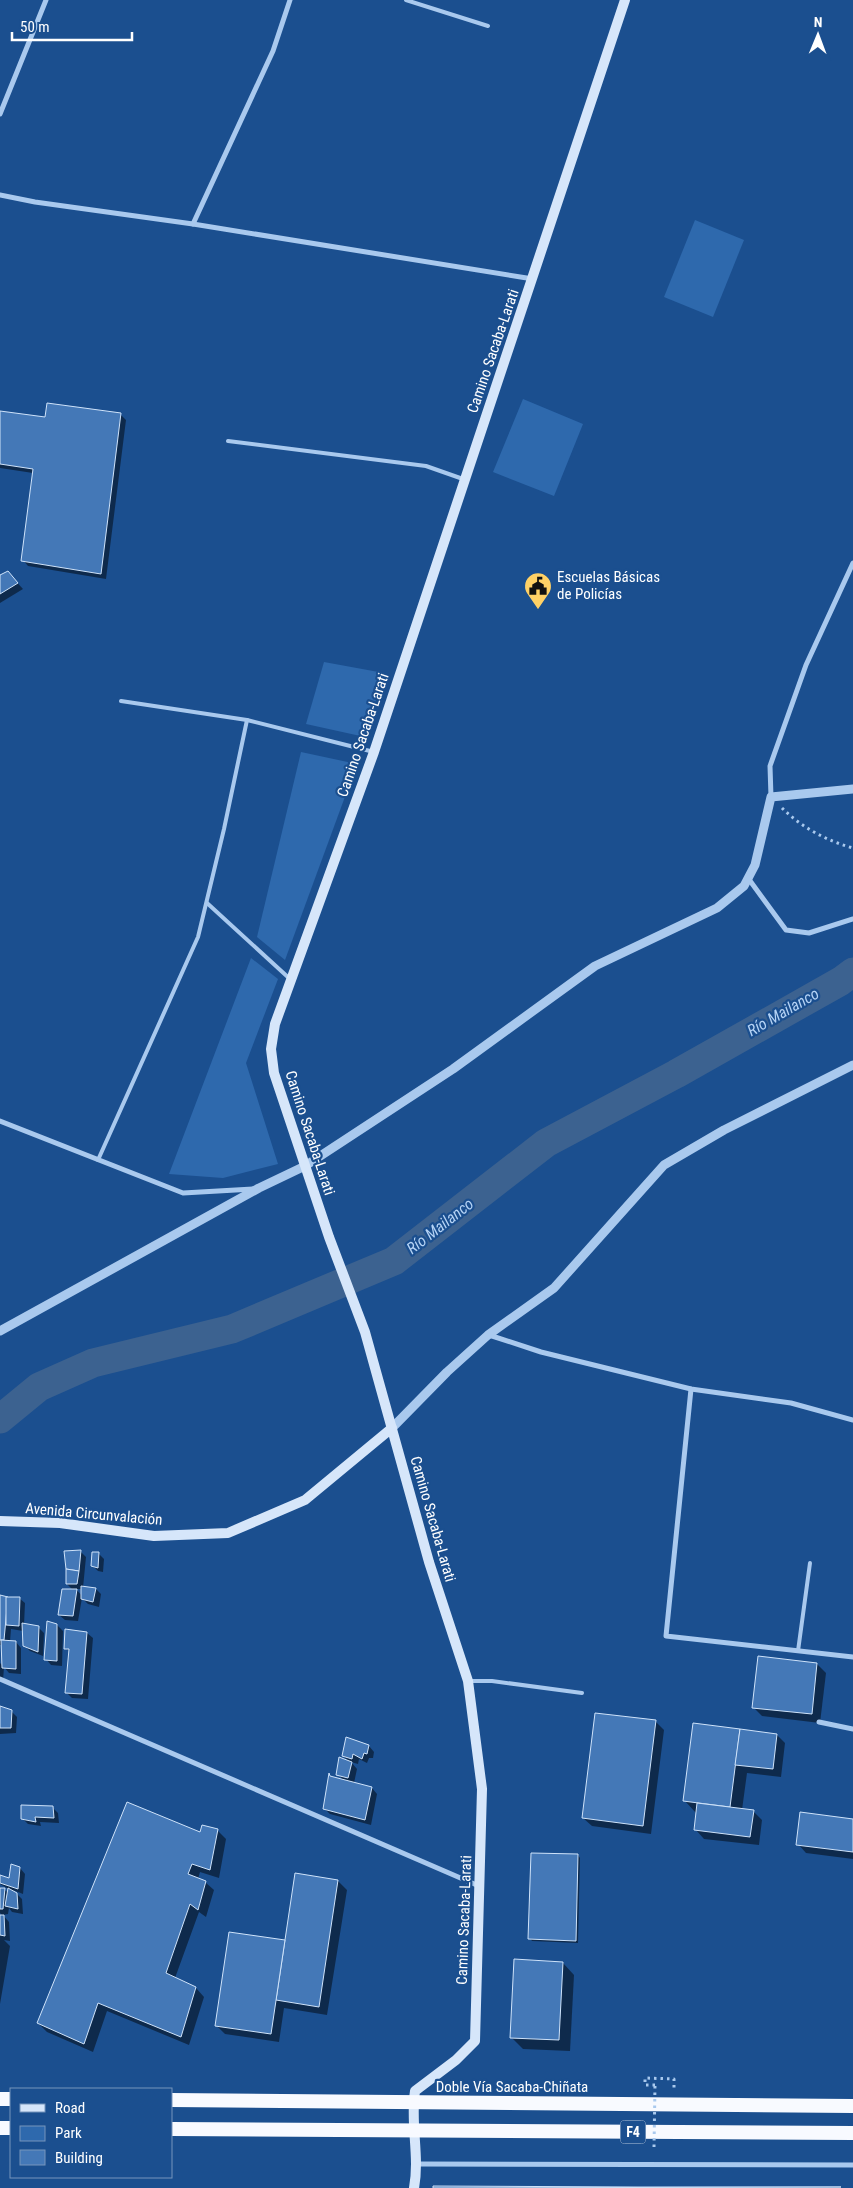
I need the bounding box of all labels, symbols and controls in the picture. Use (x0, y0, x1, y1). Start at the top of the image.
scale bar (12, 10, 132, 42)
north arrow (793, 10, 843, 60)
text: N (814, 14, 823, 30)
text: 50 m (20, 18, 50, 36)
street label: Camino Sacaba-Larati (463, 287, 523, 415)
place label: Escuelas Básicas de Policías (557, 568, 660, 603)
public building icon: Escuelas Básicas de Policías (523, 571, 553, 610)
street label: Camino Sacaba-Larati (333, 671, 393, 799)
water label: Río Mailanco (744, 984, 822, 1040)
street label: Camino Sacaba-Larati (281, 1069, 339, 1197)
water label: Río Mailanco (403, 1194, 477, 1258)
street label: Camino Sacaba-Larati (406, 1454, 460, 1584)
street label: Avenida Circunvalación (25, 1499, 163, 1529)
street label: Camino Sacaba-Larati (453, 1855, 475, 1985)
street label: Doble Vía Sacaba-Chiñata (436, 2078, 588, 2096)
legend (10, 2088, 172, 2178)
text: Road (55, 2099, 85, 2117)
road number: F4 (620, 2120, 646, 2144)
text: Park (55, 2124, 82, 2142)
text: Building (55, 2149, 103, 2167)

